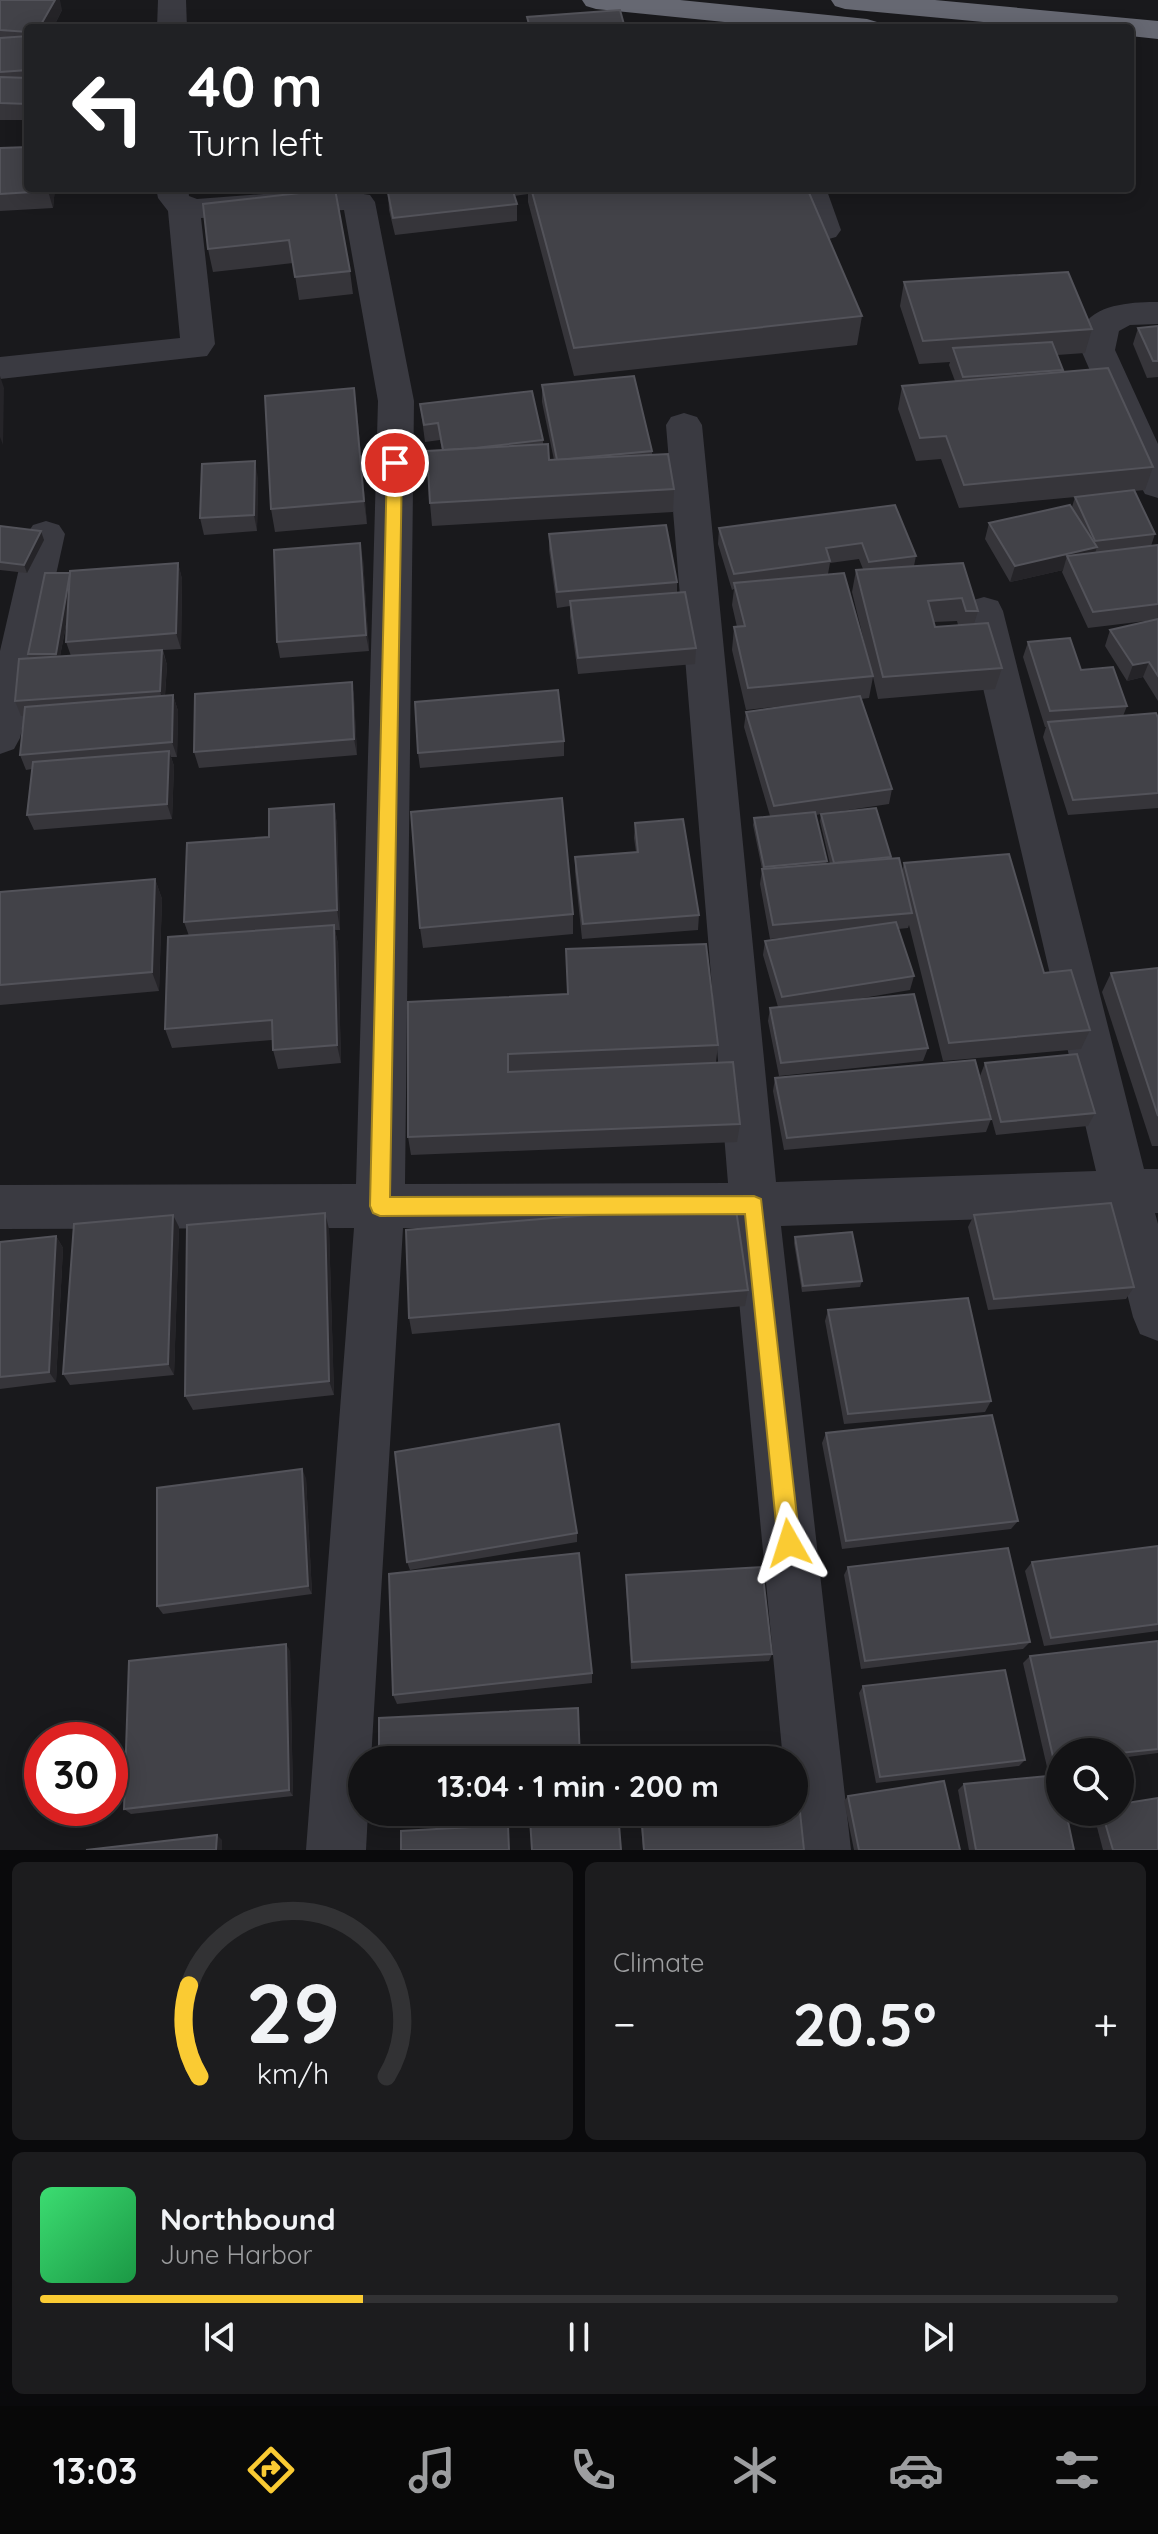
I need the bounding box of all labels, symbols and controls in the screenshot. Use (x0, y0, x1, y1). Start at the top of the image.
text: 40 m (188, 51, 323, 121)
icon: left (56, 56, 160, 160)
text: Turn left (188, 120, 324, 165)
pin (361, 429, 429, 497)
icon: arrive (373, 441, 417, 485)
position arrow (747, 1501, 831, 1585)
speed limit sign: 30 (24, 1722, 128, 1826)
map controls (1046, 1738, 1134, 1826)
button: search (1046, 1738, 1134, 1826)
text: 13:04 · 1 min · 200 m (437, 1767, 719, 1805)
text: Climate (613, 1946, 704, 1979)
text: 29 (245, 1960, 340, 2064)
text: 20.5° (793, 1986, 937, 2061)
text: − (613, 1996, 636, 2051)
text: + (1093, 1996, 1118, 2051)
text: km/h (256, 2055, 329, 2091)
text: Northbound (160, 2200, 336, 2238)
text: June Harbor (160, 2238, 312, 2271)
icon: previous (198, 2315, 242, 2359)
icon: pause (557, 2315, 601, 2359)
icon: next (916, 2315, 960, 2359)
icon: directions (243, 2442, 299, 2498)
icon: music (404, 2442, 460, 2498)
icon: phone (565, 2442, 621, 2498)
icon: climate (727, 2442, 783, 2498)
icon: car (888, 2442, 944, 2498)
icon: filters (1049, 2442, 1105, 2498)
text: 13:03 (53, 2448, 137, 2493)

